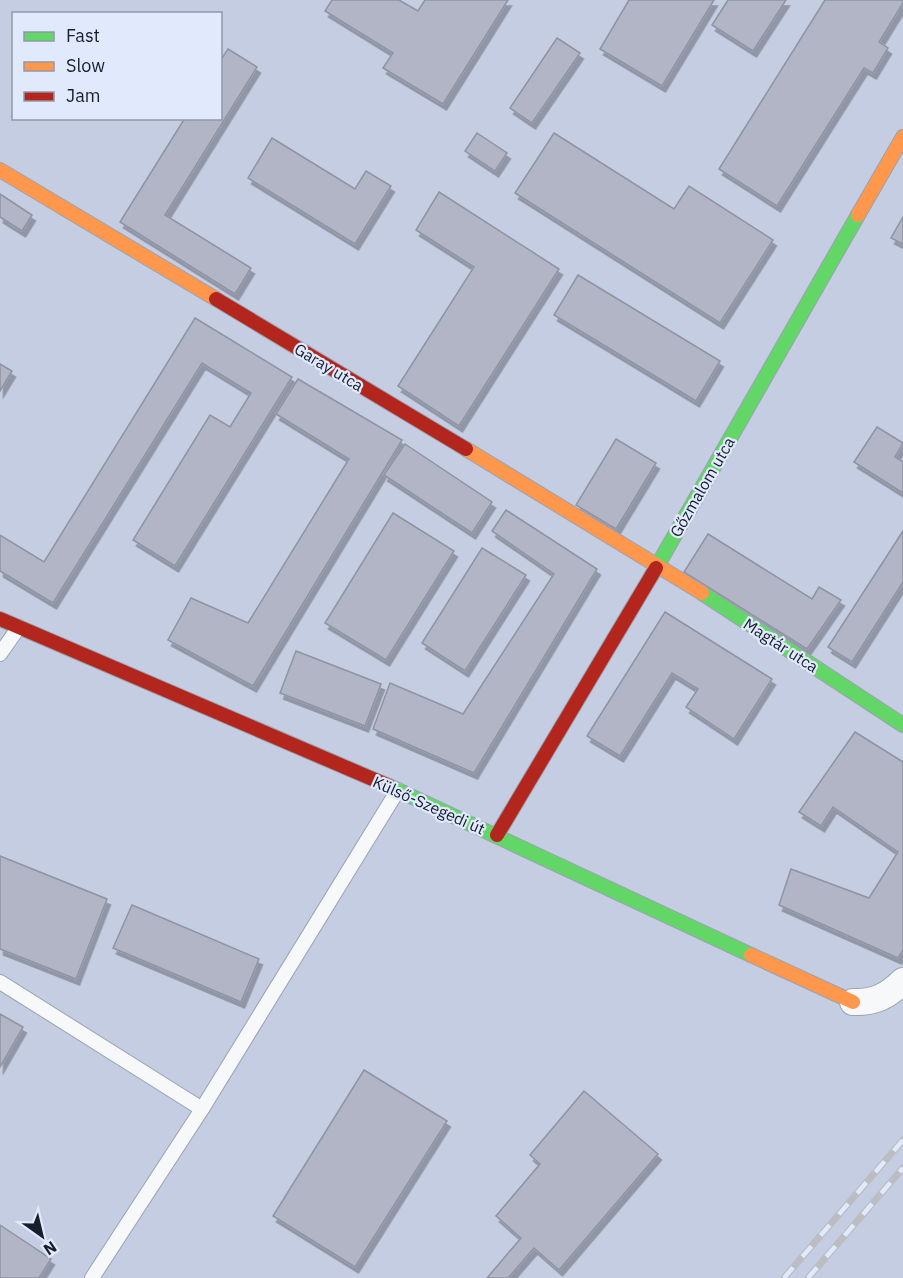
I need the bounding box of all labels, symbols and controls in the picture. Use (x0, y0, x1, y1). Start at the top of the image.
legend (12, 12, 222, 120)
text: Fast (66, 24, 100, 47)
text: Slow (66, 54, 105, 77)
text: Jam (66, 84, 101, 107)
street label: Garay utca (291, 339, 368, 396)
street label: Gőzmalom utca (665, 433, 739, 541)
street label: Magtár utca (740, 613, 822, 677)
street label: Külső-Szegedi út (370, 771, 488, 839)
north arrow (12, 1206, 72, 1266)
text: N (40, 1237, 61, 1260)

